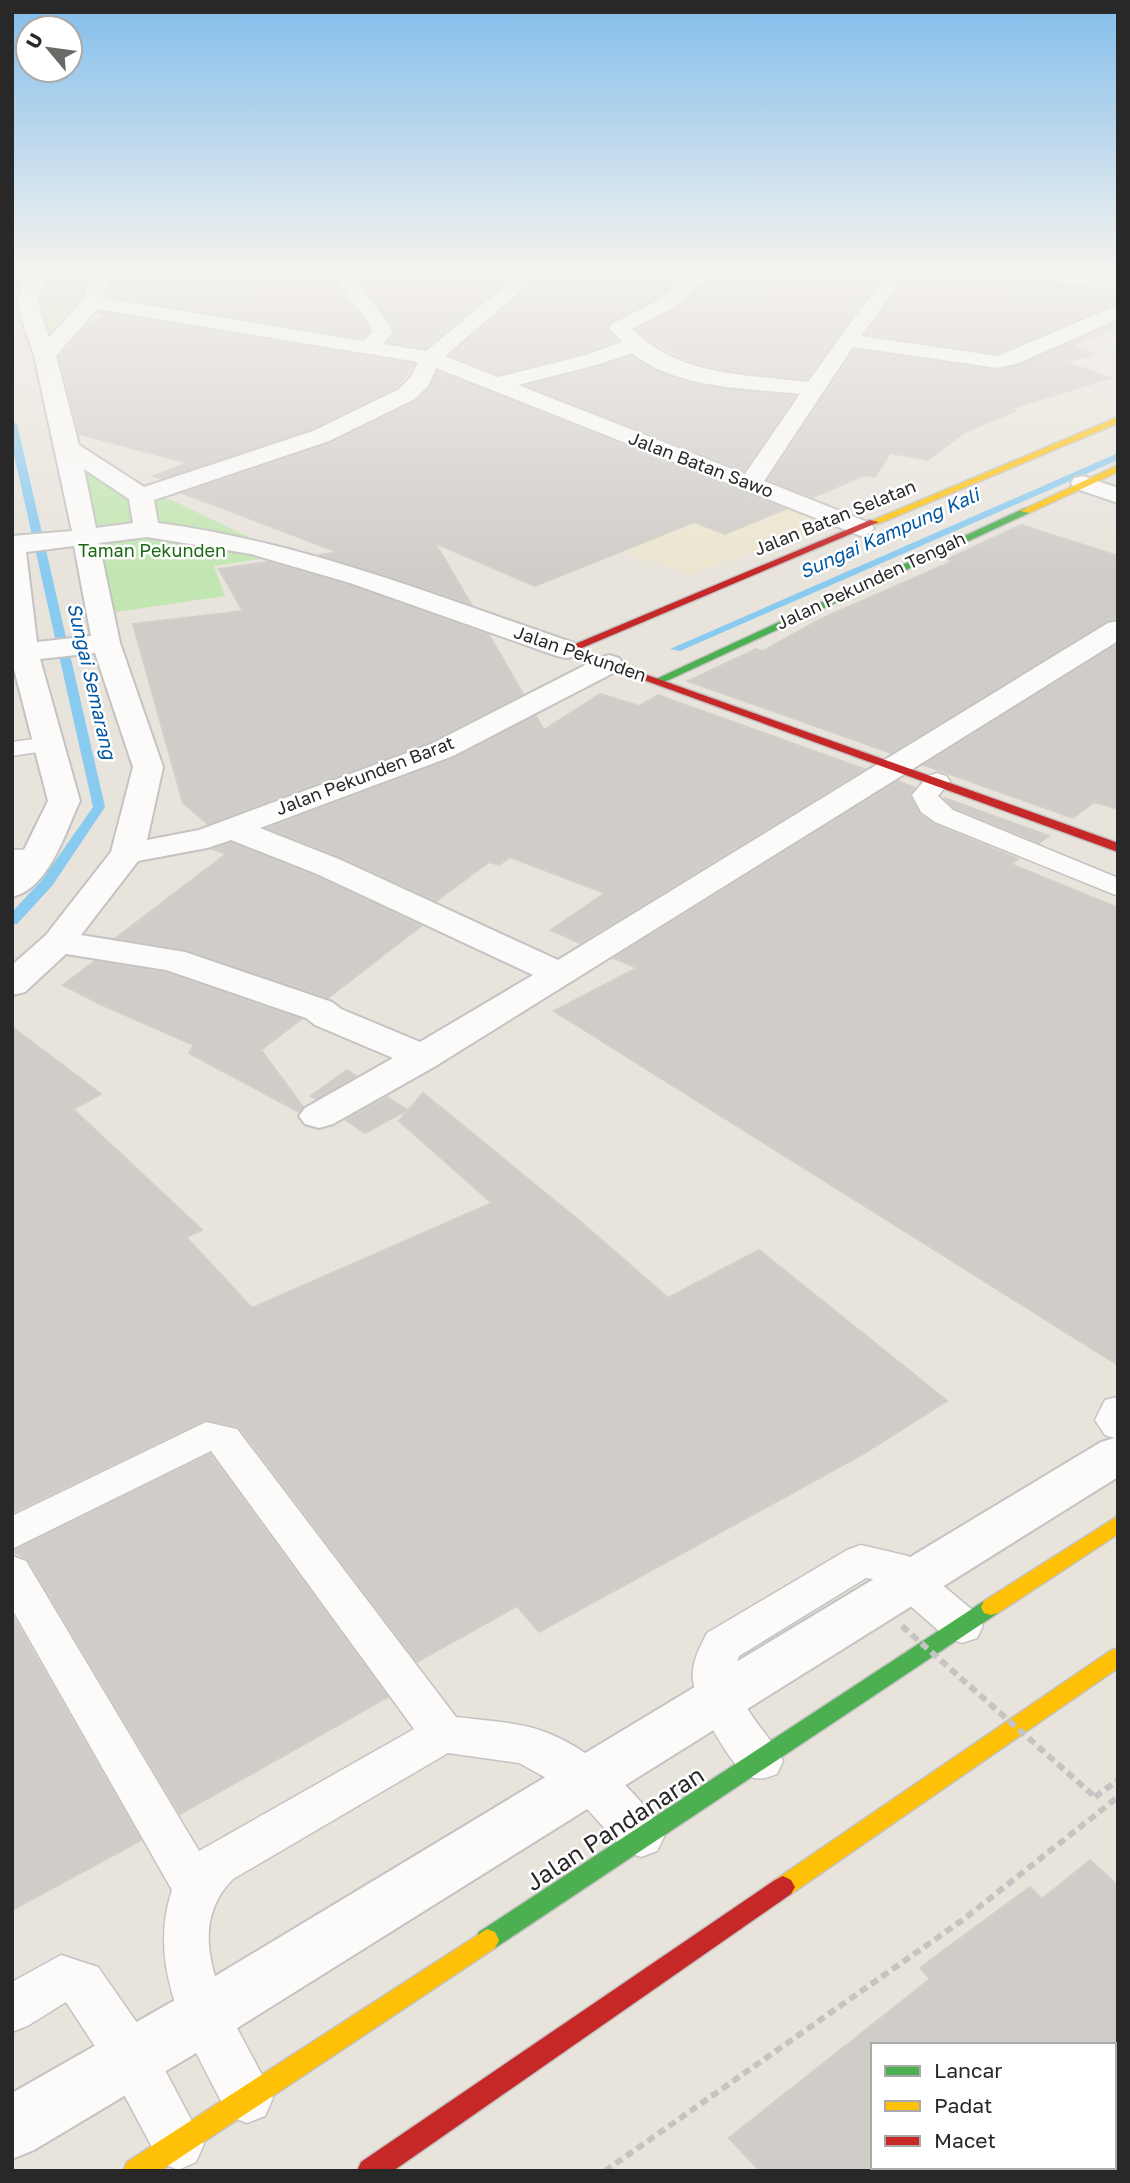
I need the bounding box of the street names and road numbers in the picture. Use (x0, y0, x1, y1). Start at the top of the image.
street label: Jalan Batan Sawo (626, 426, 777, 502)
street label: Jalan Batan Selatan (750, 475, 919, 560)
street label: Jalan Pekunden Tengah (772, 527, 969, 634)
street label: Jalan Pekunden (511, 620, 649, 686)
street label: Jalan Pekunden Barat (272, 731, 457, 819)
street label: Jalan Pandanaran (520, 1759, 709, 1896)

